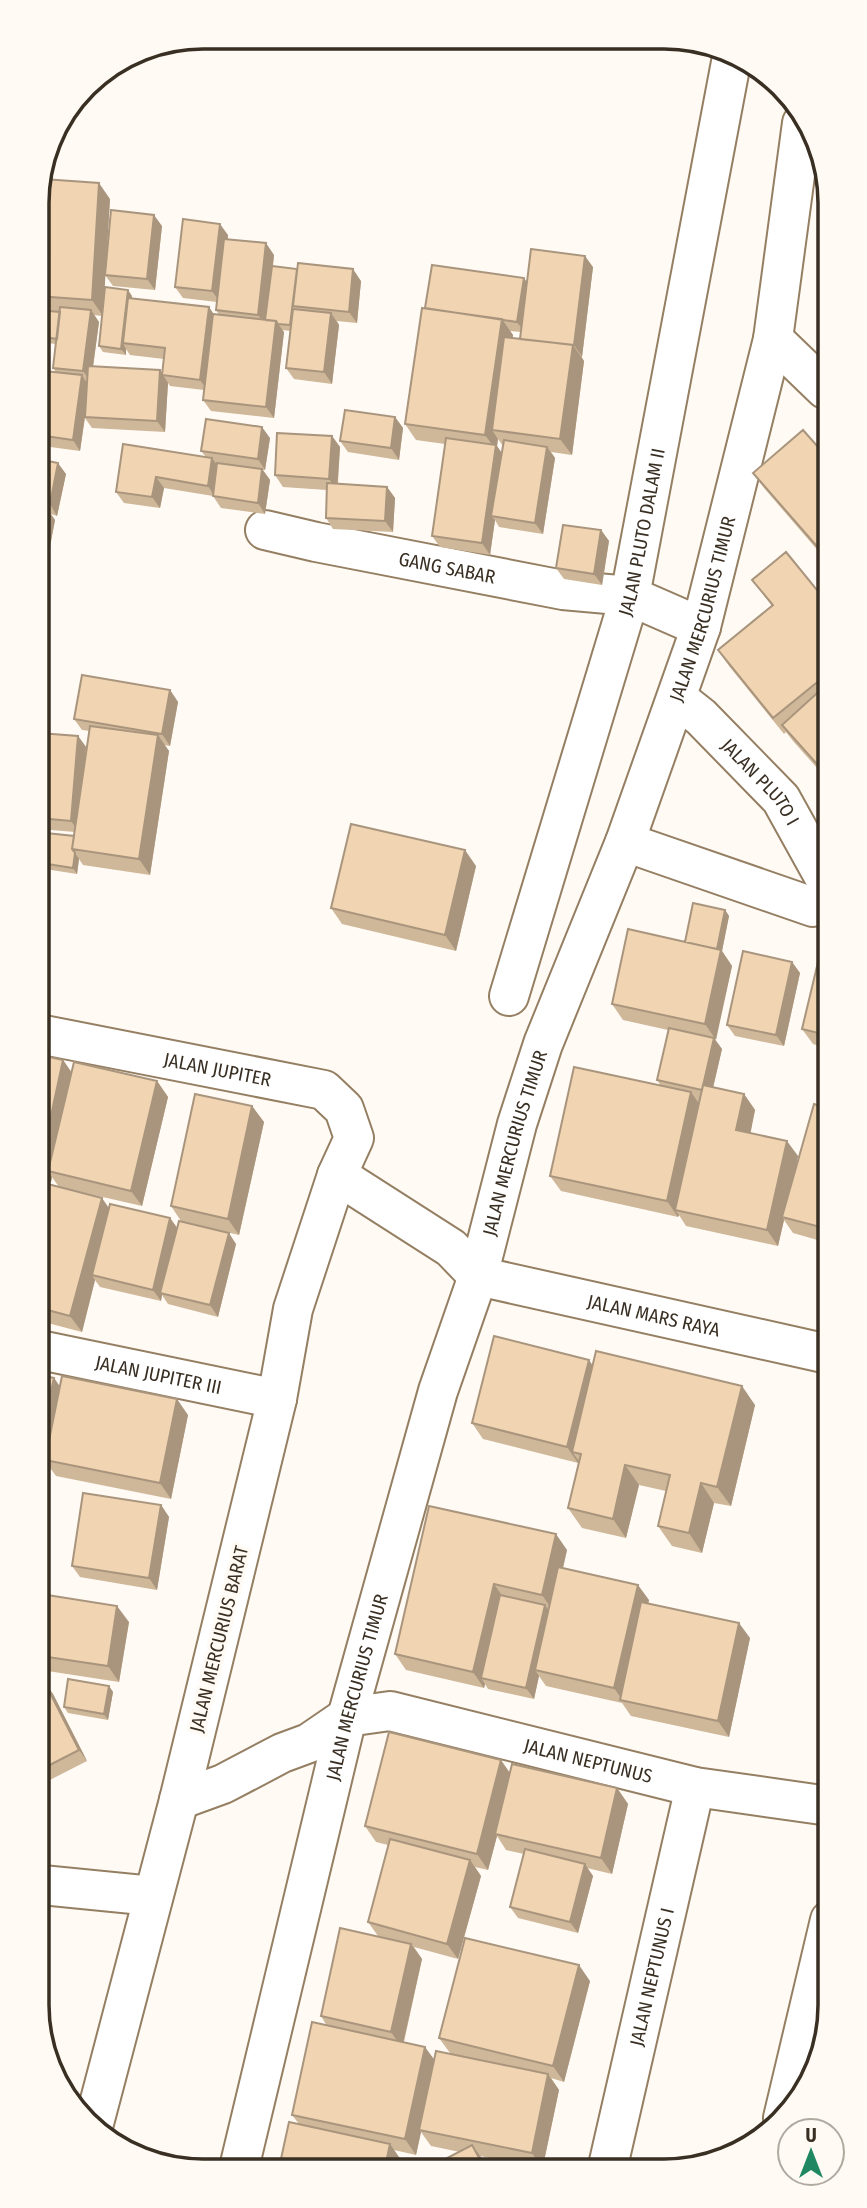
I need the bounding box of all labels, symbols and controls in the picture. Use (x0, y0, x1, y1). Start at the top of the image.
street label: JALAN PLUTO DALAM II (613, 446, 669, 619)
street label: JALAN MERCURIUS TIMUR (664, 514, 740, 704)
street label: GANG SABAR (397, 547, 497, 588)
street label: JALAN PLUTO I (717, 733, 805, 829)
street label: JALAN JUPITER (162, 1047, 273, 1091)
street label: JALAN MERCURIUS TIMUR (477, 1047, 552, 1238)
street label: JALAN MARS RAYA (585, 1289, 722, 1341)
street label: JALAN JUPITER III (93, 1350, 224, 1399)
street label: JALAN MERCURIUS BARAT (185, 1543, 253, 1735)
street label: JALAN MERCURIUS TIMUR (321, 1591, 392, 1783)
street label: JALAN NEPTUNUS (522, 1733, 655, 1787)
street label: JALAN NEPTUNUS I (624, 1906, 678, 2048)
north arrow (776, 2117, 846, 2187)
text: U (805, 2124, 817, 2147)

